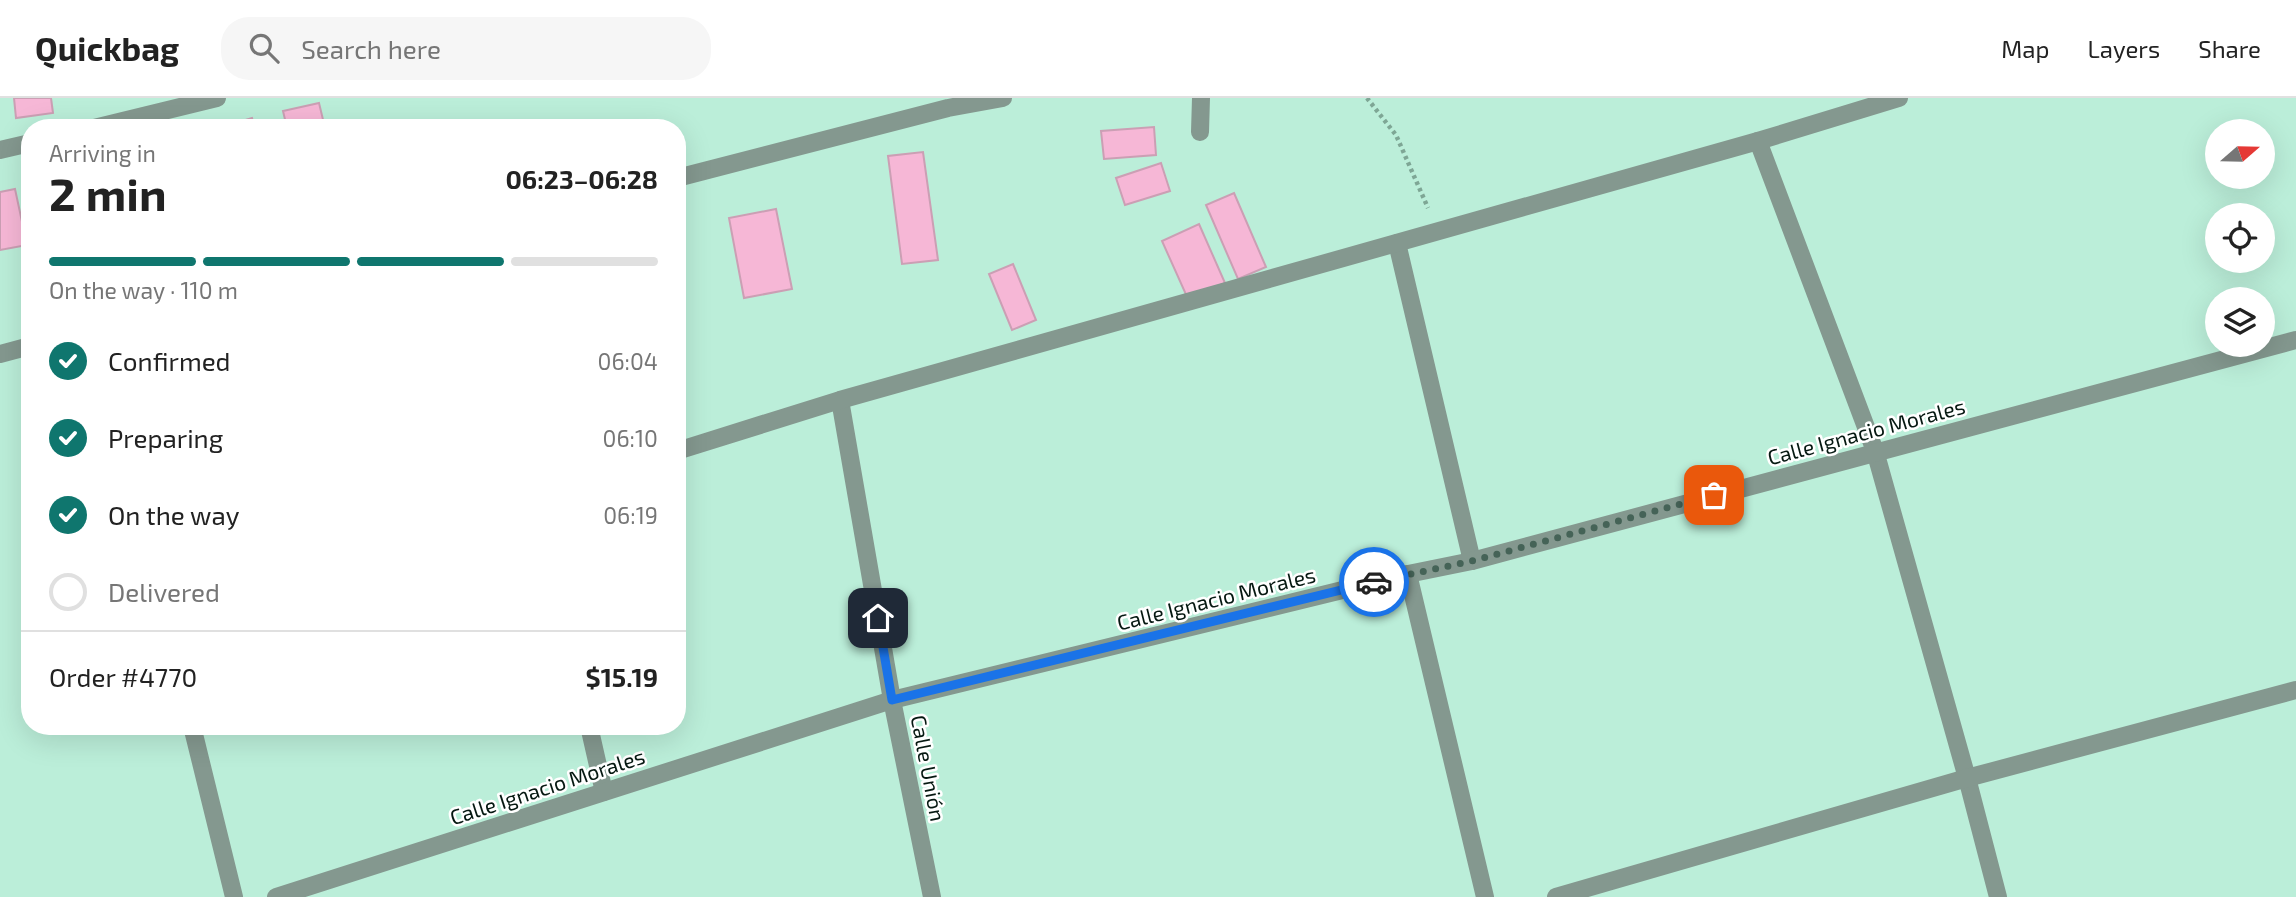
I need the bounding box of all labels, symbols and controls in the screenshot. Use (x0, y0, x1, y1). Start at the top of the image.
search box (221, 17, 711, 80)
text: Quickbag (35, 28, 179, 68)
icon: search (245, 29, 283, 67)
text: Search here (301, 33, 441, 64)
text: Map (2001, 34, 2049, 63)
text: Layers (2087, 34, 2160, 63)
text: Share (2198, 34, 2261, 63)
north arrow (2205, 119, 2275, 189)
map controls (2205, 119, 2275, 357)
text: Arriving in (49, 139, 156, 167)
text: 06:23–06:28 (505, 163, 658, 194)
text: 2 min (49, 165, 167, 220)
button: locate (2205, 203, 2275, 273)
text: On the way · 110 m (49, 276, 238, 304)
button: layers (2205, 287, 2275, 357)
icon: check (49, 342, 87, 380)
text: Confirmed (108, 345, 231, 376)
text: 06:04 (598, 347, 658, 375)
street label: Calle Ignacio Morales (1765, 393, 1967, 469)
icon: check (49, 419, 87, 457)
text: Preparing (108, 422, 223, 453)
text: 06:10 (603, 424, 658, 452)
pin (1684, 465, 1744, 525)
icon: bag (1695, 476, 1733, 514)
icon: check (49, 496, 87, 534)
text: On the way (108, 499, 239, 530)
text: 06:19 (603, 501, 658, 529)
courier (1339, 547, 1409, 617)
street label: Calle Ignacio Morales (1114, 561, 1318, 635)
icon: car (1355, 563, 1393, 601)
text: Delivered (108, 576, 220, 607)
pin (848, 588, 908, 648)
icon: home (859, 599, 897, 637)
text: Order #4770 (49, 661, 197, 692)
text: $15.19 (586, 661, 658, 692)
street label: Calle Unión (906, 713, 952, 823)
street label: Calle Ignacio Morales (446, 743, 648, 829)

